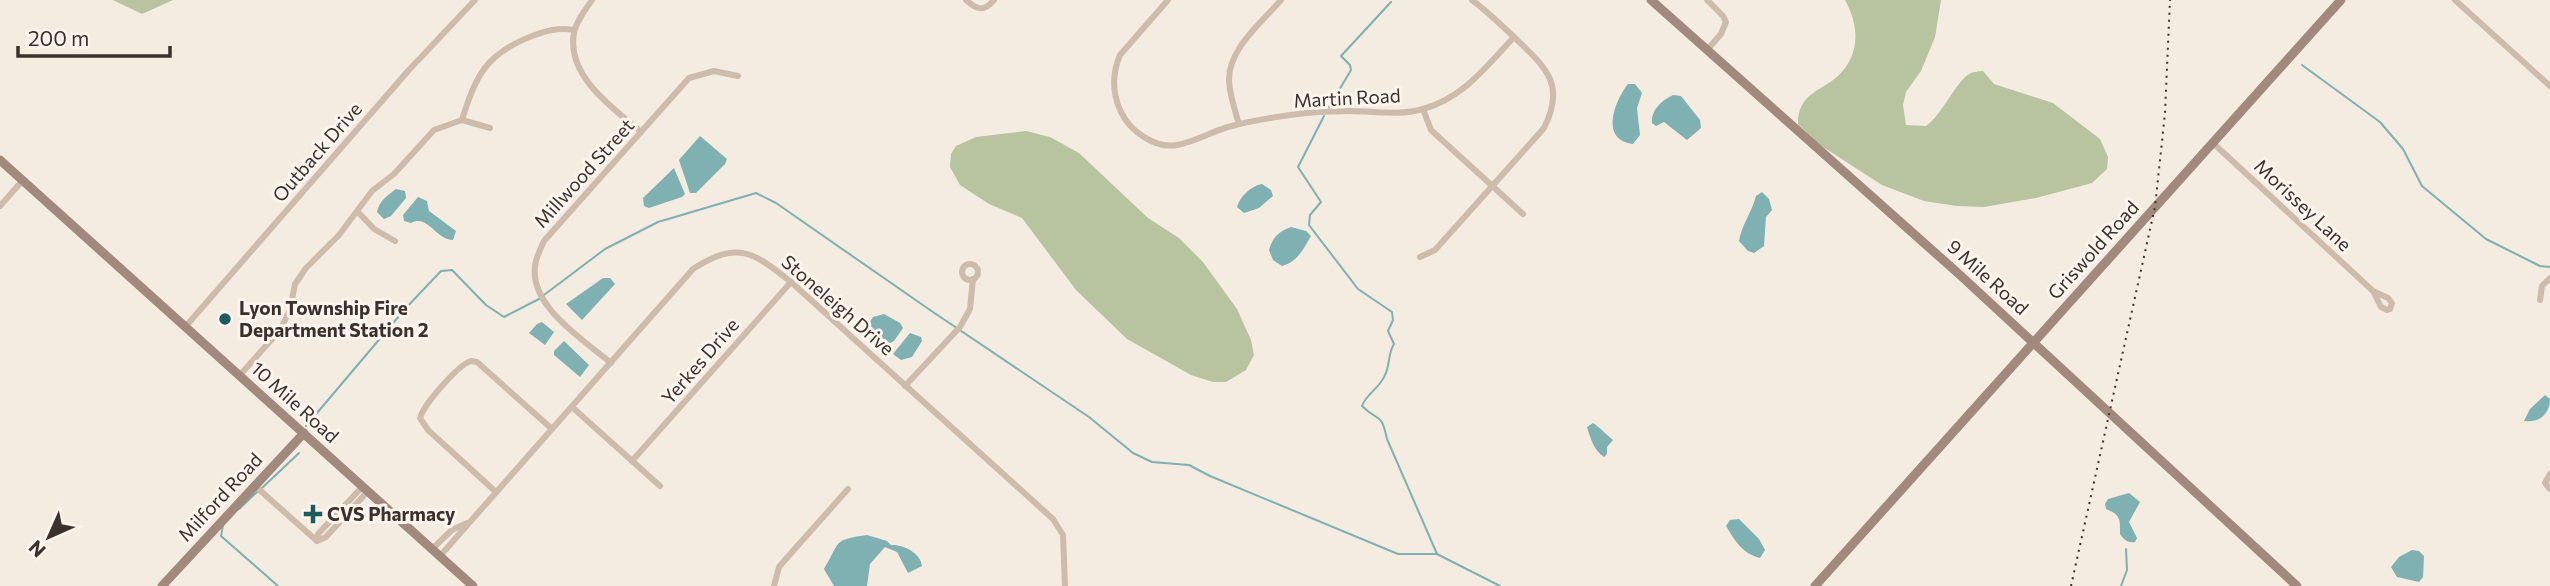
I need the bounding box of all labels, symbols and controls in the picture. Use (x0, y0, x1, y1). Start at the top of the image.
scale bar (18, 14, 170, 58)
text: 200 m (28, 25, 89, 50)
street label: Martin Road (1293, 83, 1401, 112)
street label: Outback Drive (267, 97, 366, 206)
street label: Millwood Street (529, 113, 639, 232)
street label: Morissey Lane (2250, 154, 2357, 255)
street label: Griswold Road (2042, 196, 2143, 304)
street label: 9 Mile Road (1943, 234, 2034, 319)
street label: Stoneleigh Drive (777, 250, 899, 360)
place label: Lyon Township Fire Department Station 2 (239, 296, 429, 341)
marker: Lyon Township Fire Department Station 2 (217, 311, 233, 327)
street label: Yerkes Drive (656, 313, 743, 408)
street label: 10 Mile Road (247, 356, 344, 447)
street label: Milford Road (173, 448, 266, 546)
north arrow (14, 502, 84, 572)
place label: CVS Pharmacy (327, 502, 456, 525)
marker: CVS Pharmacy (305, 506, 321, 522)
text: N (23, 536, 50, 563)

